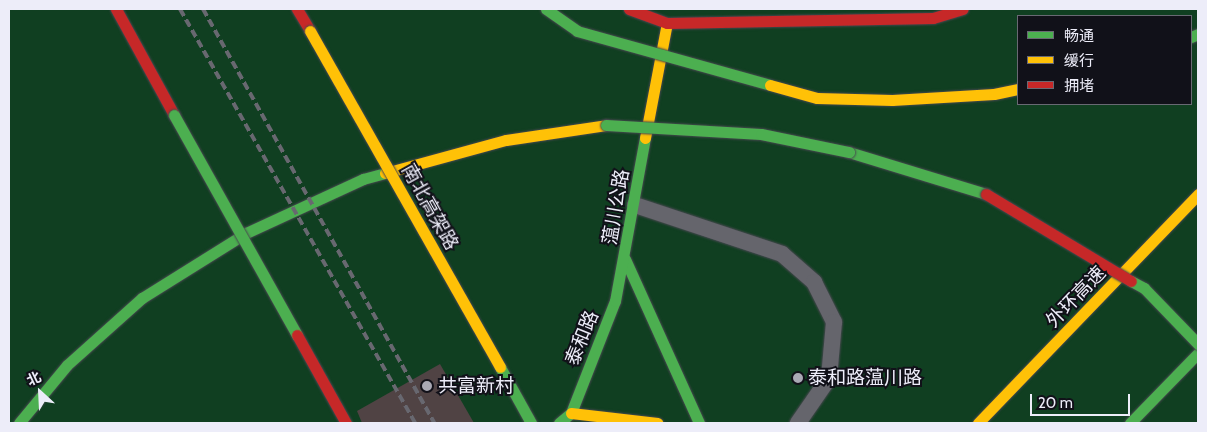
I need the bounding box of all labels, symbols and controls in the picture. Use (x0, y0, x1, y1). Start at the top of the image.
legend (1017, 15, 1192, 105)
text: 畅通 (1064, 27, 1094, 45)
text: 缓行 (1064, 52, 1094, 70)
text: 拥堵 (1064, 77, 1094, 95)
street label: 南北高架路 (397, 160, 463, 254)
street label: 蕰川公路 (598, 168, 634, 246)
street label: 外环高速 (1041, 262, 1111, 332)
street label: 泰和路 (561, 307, 603, 369)
north arrow (15, 367, 65, 417)
text: 北 (24, 367, 44, 390)
place label: 泰和路蕰川路 (808, 367, 922, 389)
marker: 泰和路蕰川路 (792, 372, 804, 384)
place label: 共富新村 (438, 375, 514, 397)
marker: 共富新村 (420, 379, 434, 393)
scale bar (1032, 384, 1132, 416)
text: 20 m (1038, 394, 1073, 412)

